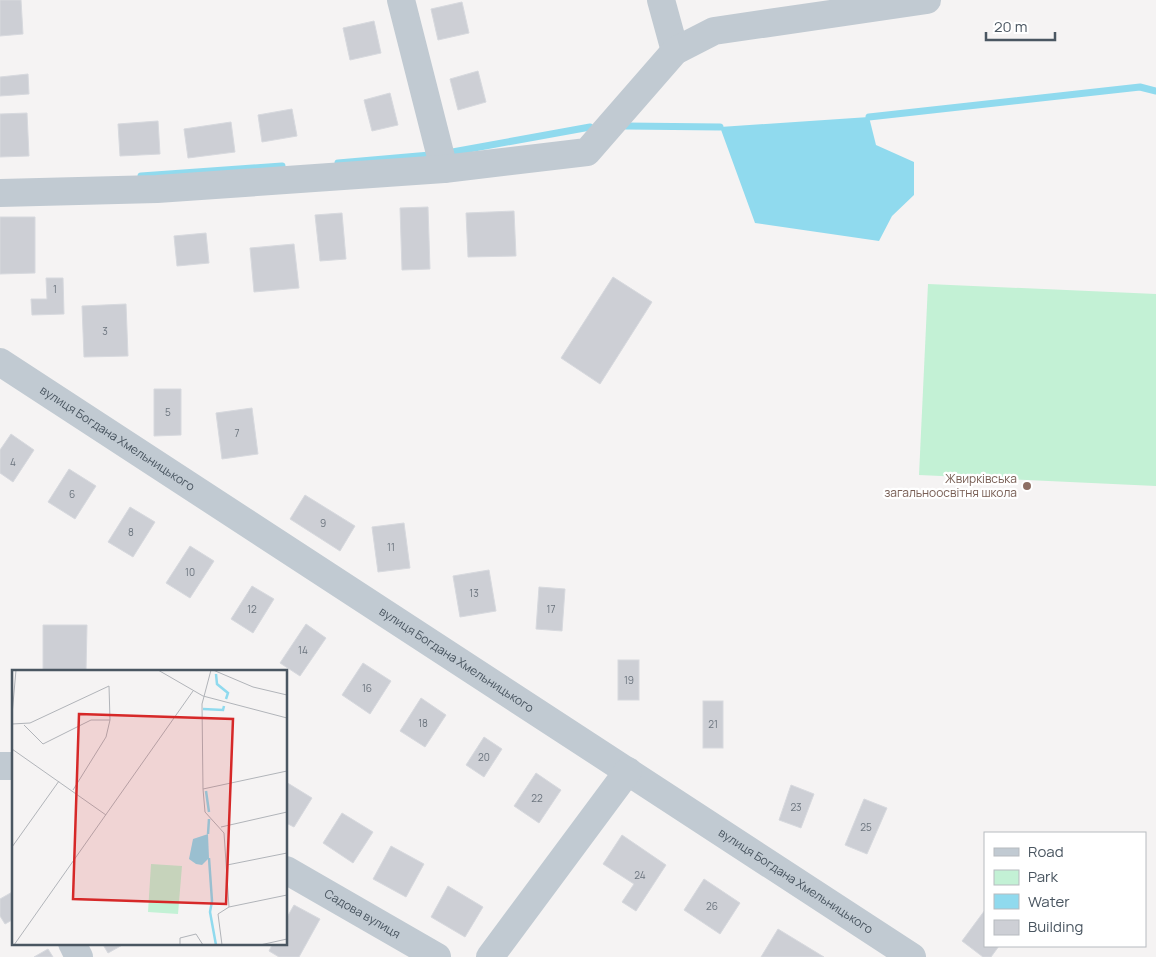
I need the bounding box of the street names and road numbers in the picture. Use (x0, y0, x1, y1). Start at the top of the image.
street label: вулиця Богдана Хмельницького (37, 381, 198, 495)
street label: вулиця Богдана Хмельницького (376, 603, 537, 716)
street label: вулиця Богдана Хмельницького (715, 824, 877, 937)
street label: Садова вулиця (321, 885, 404, 942)

